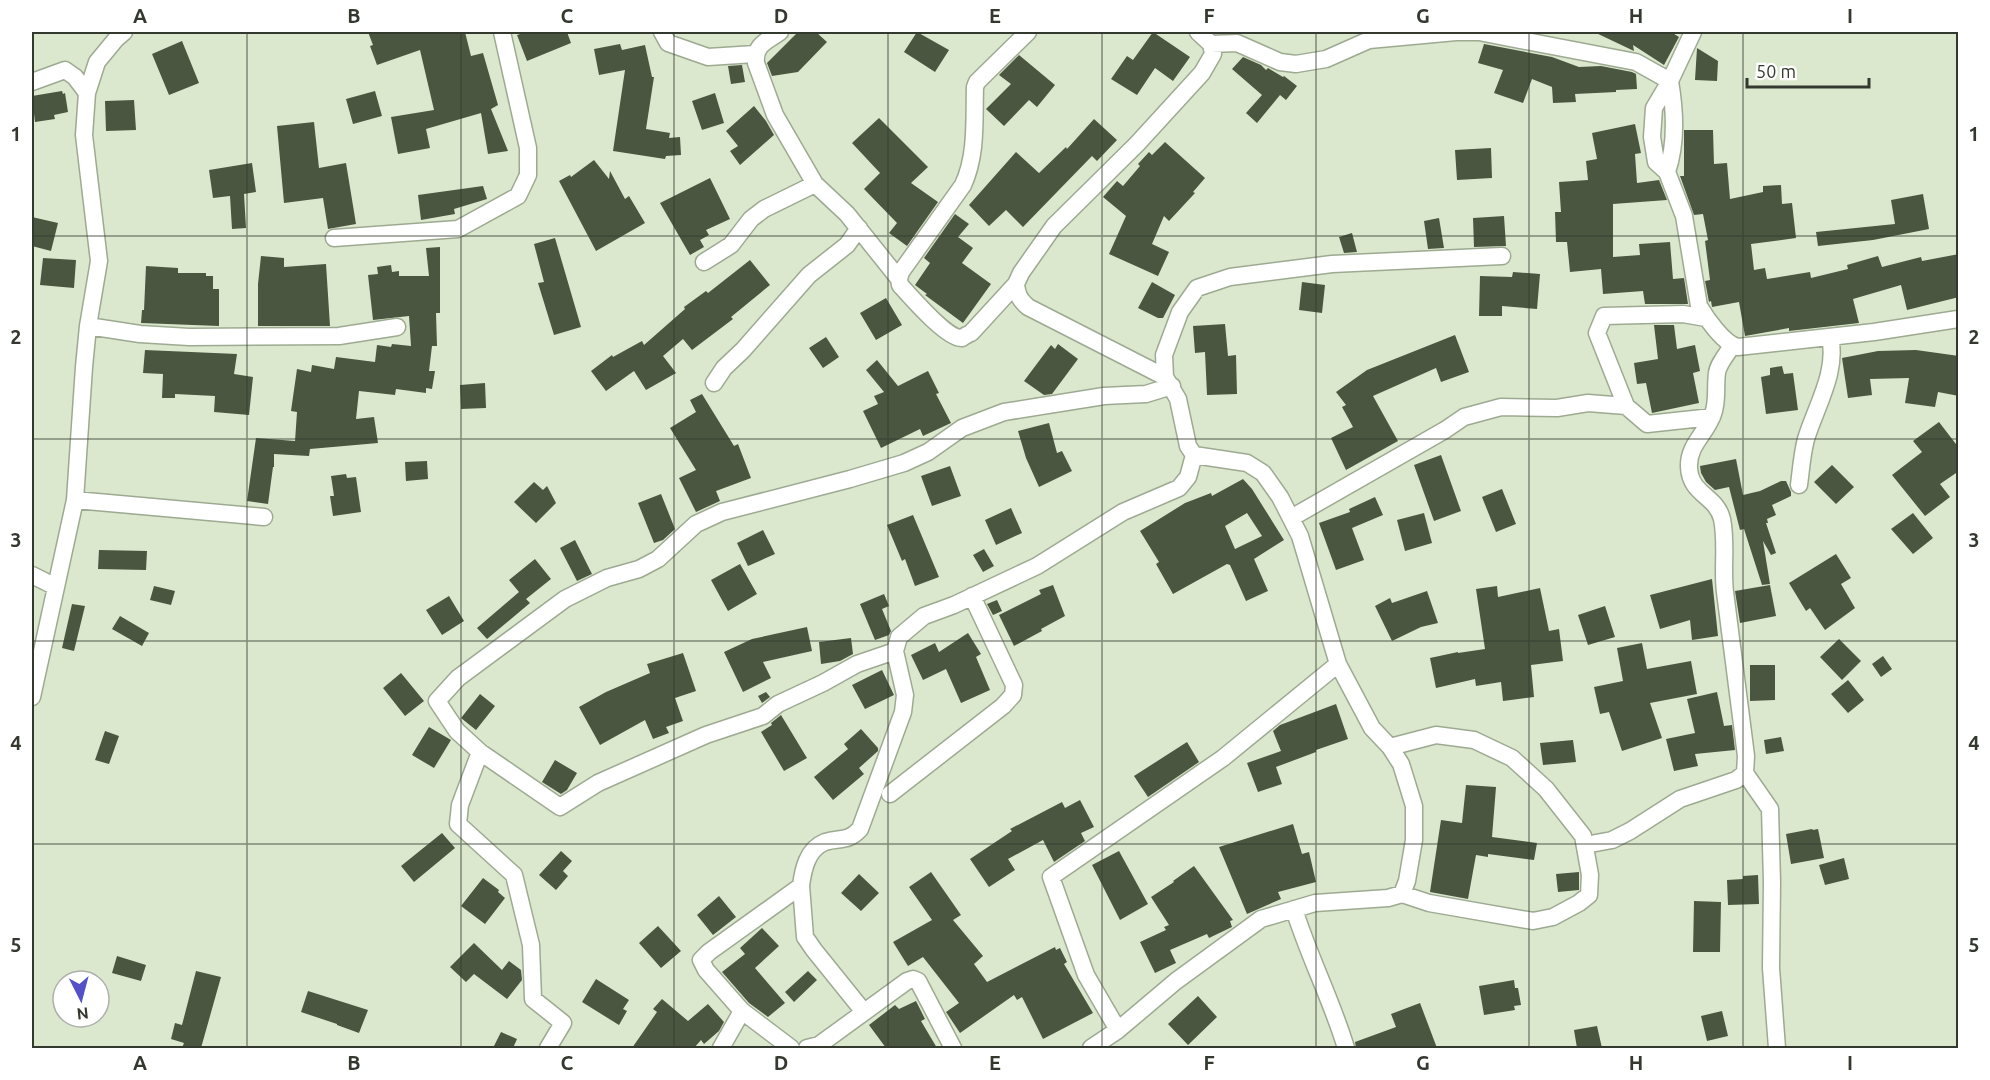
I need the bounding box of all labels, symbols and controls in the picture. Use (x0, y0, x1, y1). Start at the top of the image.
text: A (133, 4, 147, 27)
text: B (347, 4, 361, 27)
text: C (561, 4, 574, 27)
text: D (774, 4, 788, 27)
text: E (989, 4, 1001, 27)
text: F (1203, 4, 1215, 27)
text: G (1416, 4, 1430, 27)
text: H (1629, 4, 1643, 27)
text: I (1847, 4, 1853, 27)
scale bar (1747, 51, 1868, 89)
text: 50 m (1756, 61, 1796, 81)
text: 1 (10, 122, 22, 145)
text: 1 (1968, 122, 1980, 145)
text: 2 (10, 325, 22, 348)
text: 2 (1968, 325, 1980, 348)
text: 3 (10, 528, 22, 551)
text: 3 (1968, 528, 1980, 551)
text: 4 (10, 731, 22, 754)
text: 4 (1968, 731, 1980, 754)
text: 5 (10, 933, 22, 956)
text: 5 (1968, 933, 1980, 956)
north arrow (51, 969, 111, 1029)
text: N (76, 1004, 89, 1023)
text: A (133, 1051, 147, 1074)
text: B (347, 1051, 361, 1074)
text: C (561, 1051, 574, 1074)
text: D (774, 1051, 788, 1074)
text: E (989, 1051, 1001, 1074)
text: F (1203, 1051, 1215, 1074)
text: G (1416, 1051, 1430, 1074)
text: H (1629, 1051, 1643, 1074)
text: I (1847, 1051, 1853, 1074)

